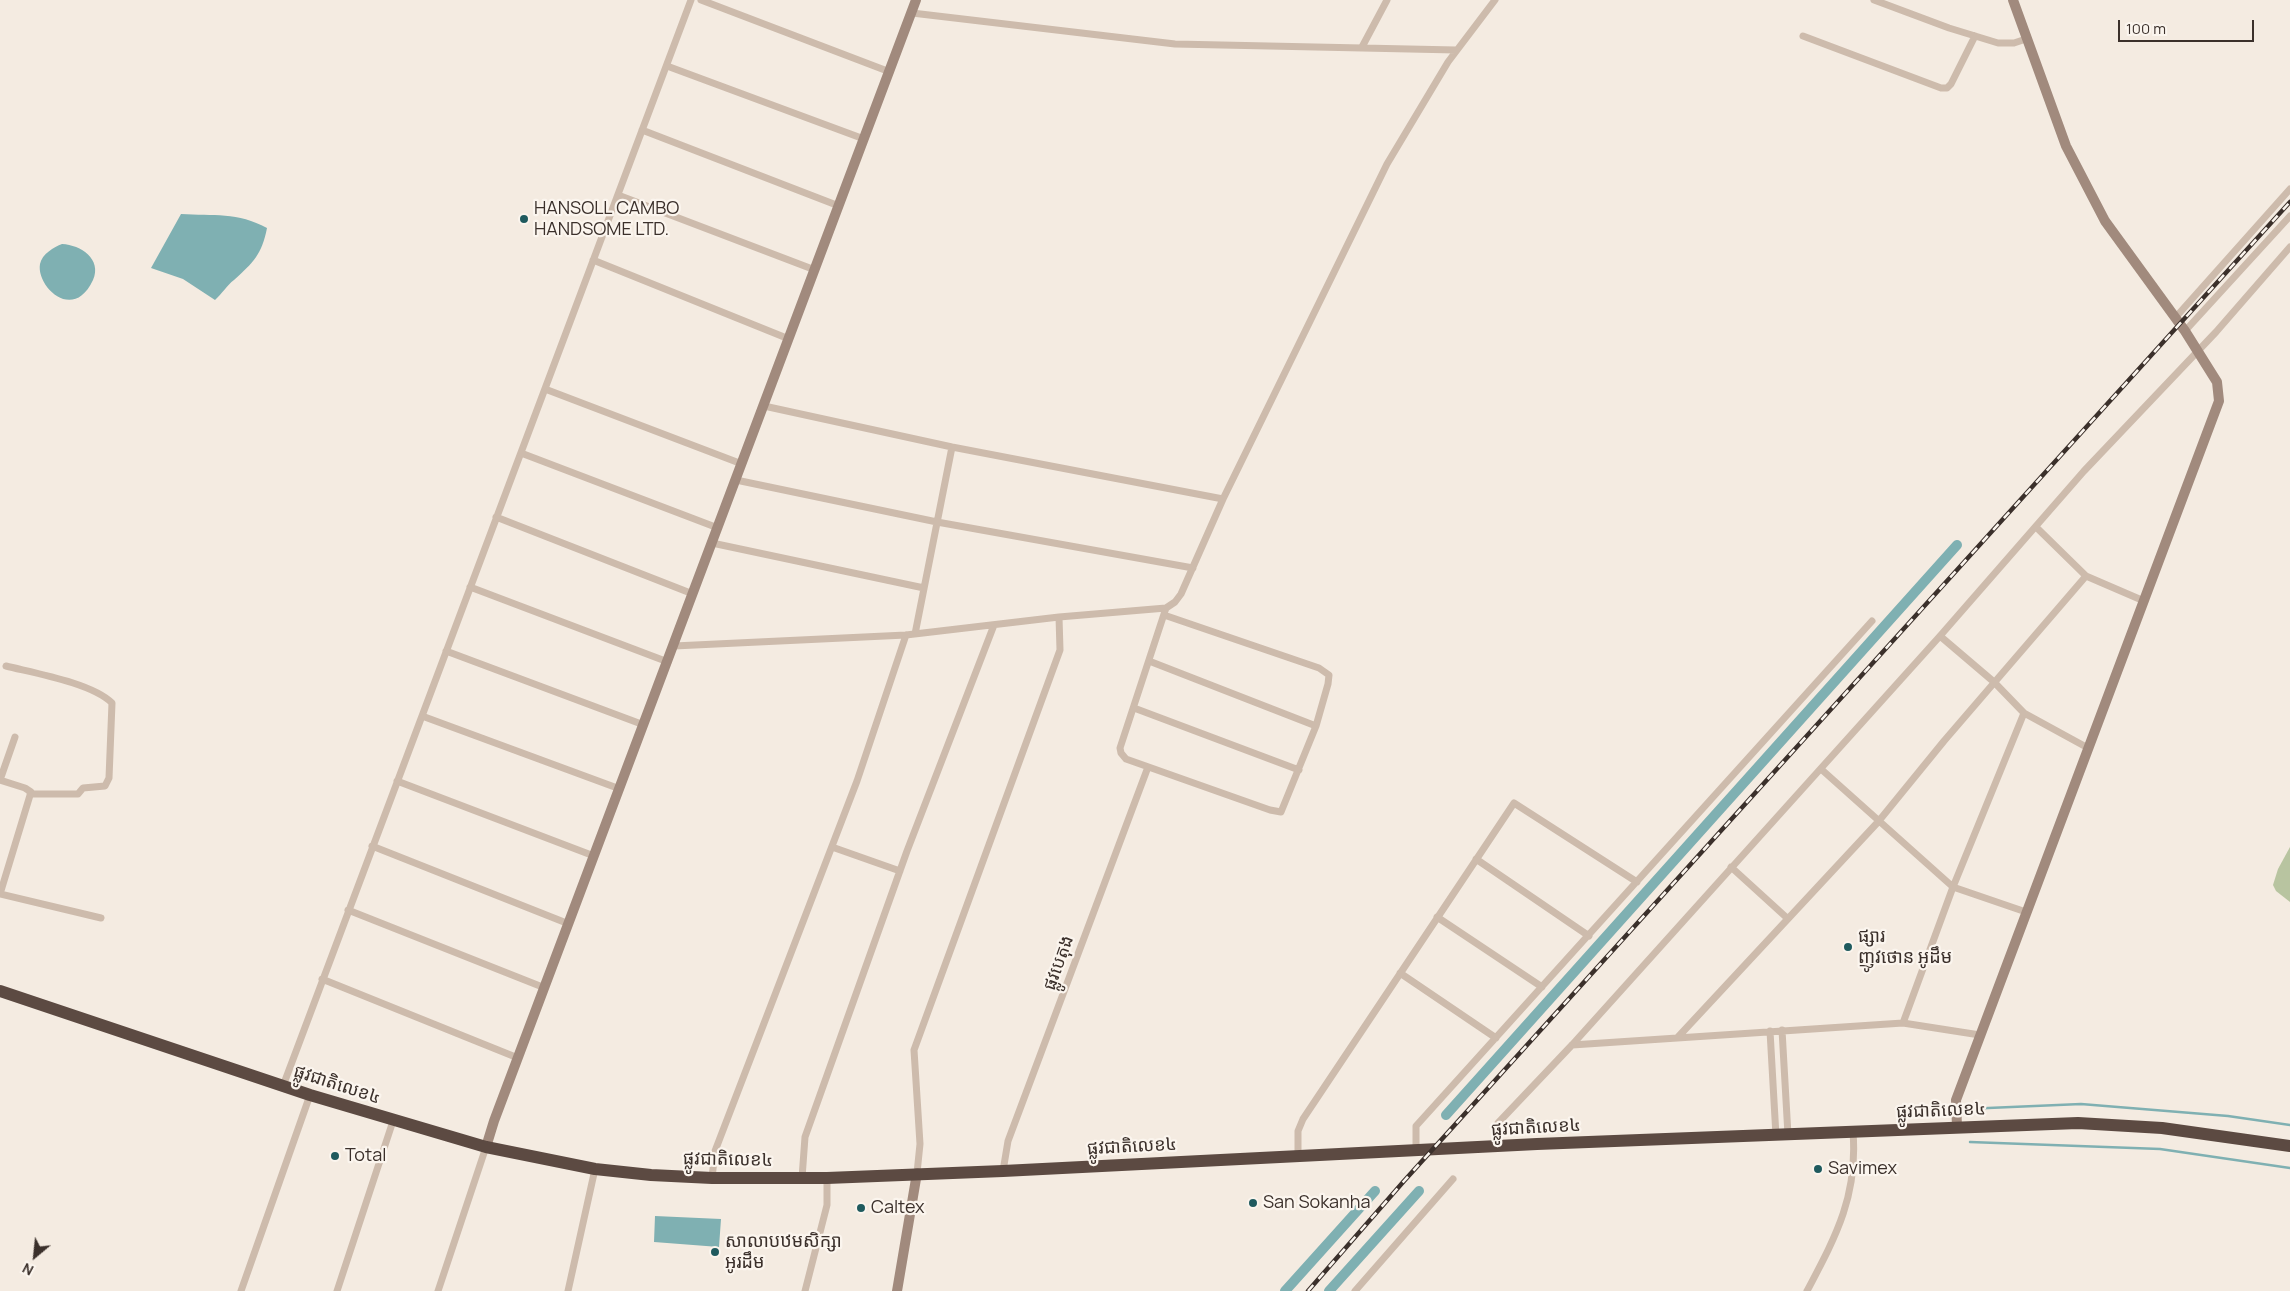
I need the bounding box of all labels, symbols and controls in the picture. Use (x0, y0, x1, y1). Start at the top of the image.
scale bar (2120, 10, 2256, 42)
text: 100 m (2126, 18, 2166, 39)
place label: HANSOLL CAMBO HANDSOME LTD. (534, 198, 679, 240)
marker: HANSOLL CAMBO HANDSOME LTD. (518, 213, 530, 225)
place label: ផ្សារ ញូវថោន អូដឹម (1858, 926, 1952, 969)
street label: ផ្លូវបេតុង (1039, 933, 1079, 993)
marker: ផ្សារ ញូវថោន អូដឹម (1842, 941, 1854, 953)
street label: ផ្លូវជាតិលេខ៤ (291, 1061, 383, 1109)
street label: ផ្លូវជាតិលេខ៤ (1896, 1099, 1986, 1123)
street label: ផ្លូវជាតិលេខ៤ (1490, 1115, 1582, 1141)
street label: ផ្លូវជាតិលេខ៤ (1086, 1134, 1178, 1160)
place label: Total (345, 1145, 386, 1167)
street label: ផ្លូវជាតិលេខ៤ (683, 1148, 773, 1172)
marker: Total (329, 1150, 341, 1162)
place label: Savimex (1828, 1158, 1897, 1180)
marker: Savimex (1812, 1163, 1824, 1175)
place label: San Sokanha (1263, 1192, 1370, 1214)
place label: Caltex (871, 1197, 925, 1219)
marker: San Sokanha (1247, 1197, 1259, 1209)
marker: Caltex (855, 1202, 867, 1214)
north arrow (10, 1231, 60, 1281)
place label: សាលាបឋមសិក្សា អូរដឹម (725, 1231, 842, 1274)
marker: សាលាបឋមសិក្សា អូរដឹម (709, 1246, 721, 1258)
text: N (19, 1259, 37, 1280)

